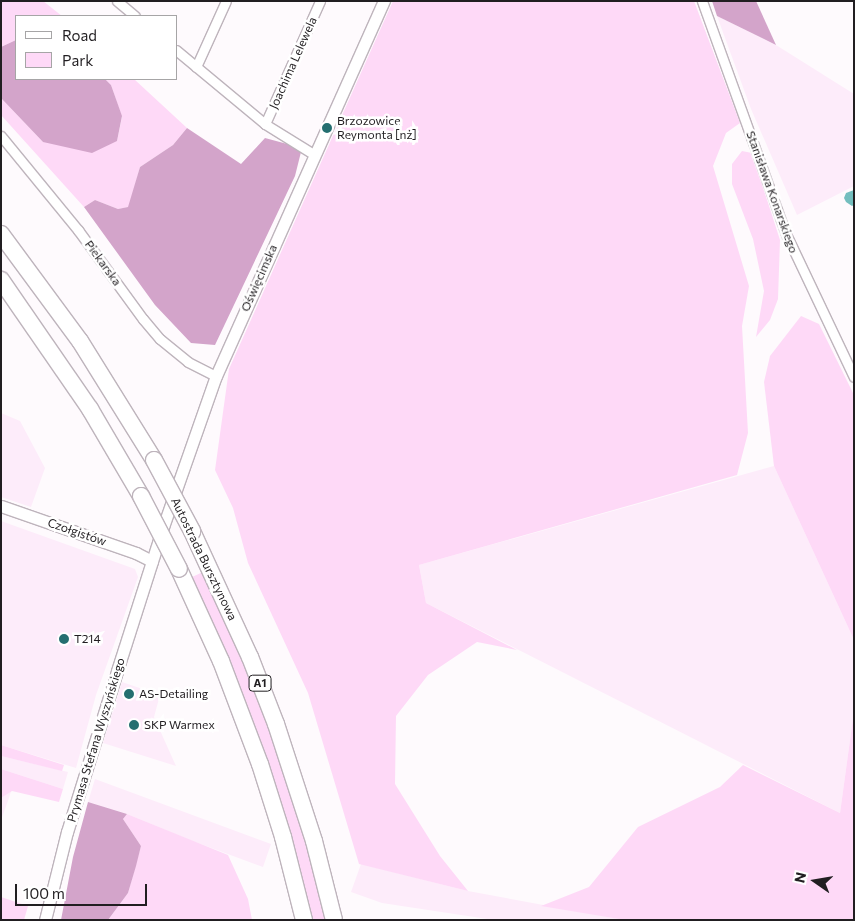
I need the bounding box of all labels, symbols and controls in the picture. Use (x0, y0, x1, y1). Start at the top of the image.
legend (15, 15, 178, 80)
street label: Joachima Lelewela (266, 15, 320, 111)
text: Road (62, 26, 97, 44)
text: Park (62, 51, 93, 69)
place label: Brzozowice Reymonta [nż] (337, 114, 417, 142)
marker: Brzozowice Reymonta [nż] (321, 122, 333, 134)
street label: Stanisława Konarskiego (743, 129, 801, 255)
street label: Piekarska (82, 238, 124, 288)
street label: Oświęcimska (238, 242, 280, 314)
street label: Autostrada Bursztynowa (168, 495, 240, 623)
street label: Czołgistów (46, 515, 108, 549)
place label: T214 (74, 632, 101, 646)
marker: T214 (58, 633, 70, 645)
street label: Prymasa Stefana Wyszyńskiego (64, 656, 128, 824)
road number: A1 (248, 674, 272, 691)
place label: AS-Detailing (139, 687, 208, 701)
marker: AS-Detailing (123, 688, 135, 700)
place label: SKP Warmex (144, 718, 215, 732)
marker: SKP Warmex (128, 719, 140, 731)
north arrow (790, 856, 840, 906)
text: N (790, 870, 809, 885)
scale bar (18, 874, 150, 906)
text: 100 m (23, 884, 65, 902)

